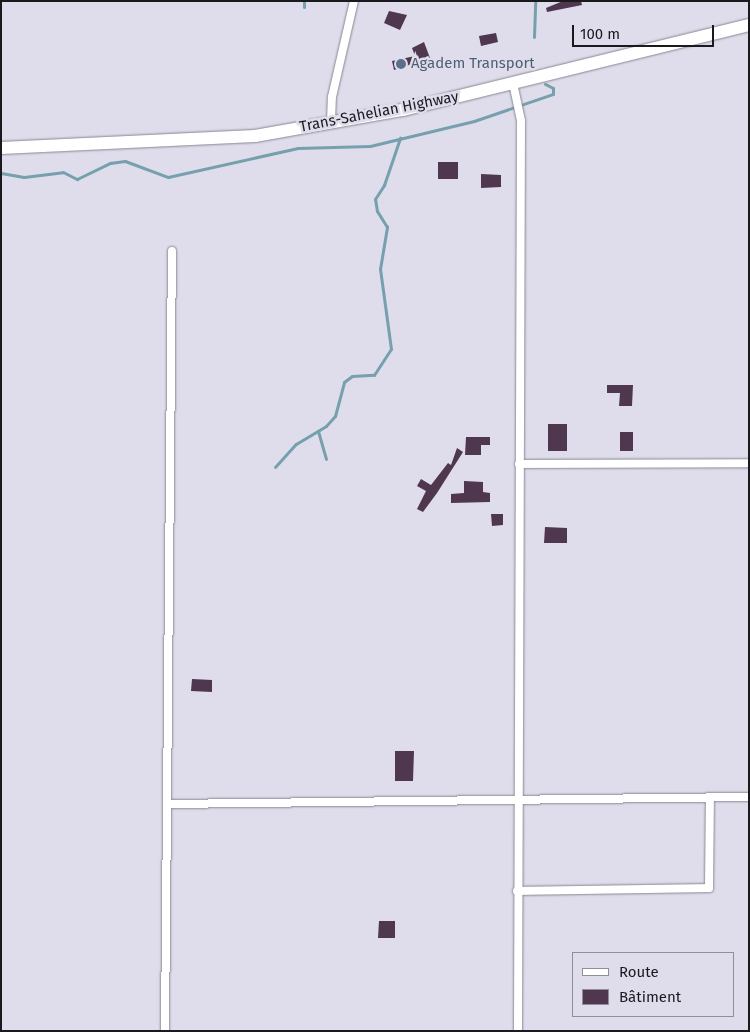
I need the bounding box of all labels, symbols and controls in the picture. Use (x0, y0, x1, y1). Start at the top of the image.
scale bar (575, 15, 718, 47)
text: 100 m (580, 25, 620, 43)
place label: Agadem Transport (411, 55, 535, 73)
marker: Agadem Transport (395, 58, 407, 70)
street label: Trans-Sahelian Highway (298, 88, 460, 136)
legend (572, 952, 735, 1017)
text: Route (619, 963, 659, 981)
text: Bâtiment (619, 988, 681, 1006)

